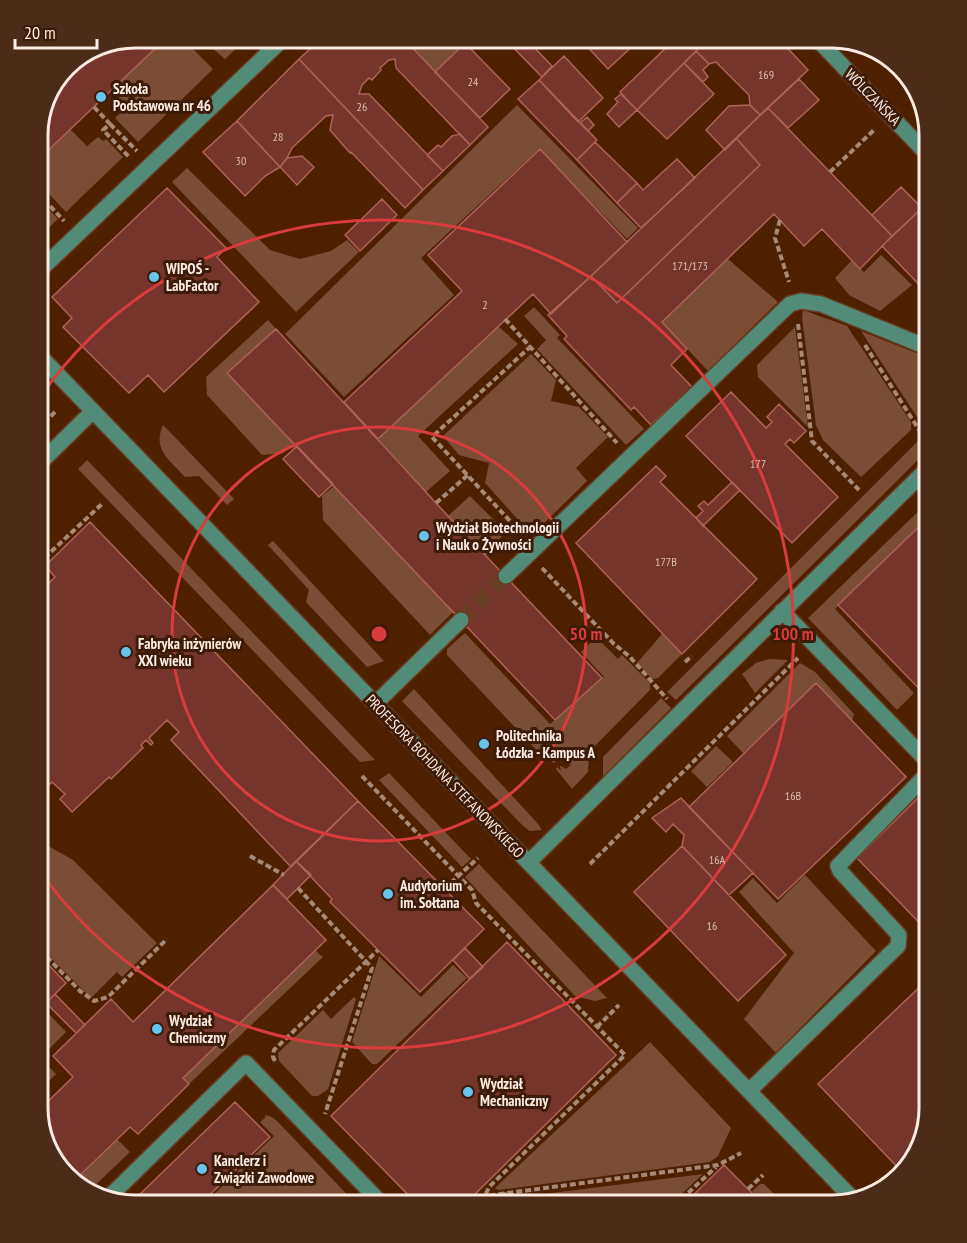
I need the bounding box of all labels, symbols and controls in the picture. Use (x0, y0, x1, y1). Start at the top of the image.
scale bar (15, 12, 98, 50)
text: 20 m (24, 21, 56, 44)
street label: WÓLCZAŃSKA (841, 64, 905, 130)
house number: 169 (758, 67, 774, 82)
house number: 24 (468, 74, 479, 89)
place label: Szkoła Podstawowa nr 46 (113, 79, 211, 115)
marker: Szkoła Podstawowa nr 46 (94, 90, 108, 104)
house number: 26 (357, 99, 367, 114)
house number: 28 (273, 129, 283, 144)
house number: 30 (236, 153, 246, 168)
house number: 171/173 (672, 258, 708, 273)
place label: WIPOŚ - LabFactor (165, 259, 219, 295)
marker: WIPOŚ - LabFactor (147, 270, 161, 284)
house number: 2 (482, 297, 488, 312)
house number: 177 (750, 456, 766, 471)
place label: Wydział Biotechnologii i Nauk o Żywności (435, 518, 559, 554)
marker: Wydział Biotechnologii i Nauk o Żywności (417, 529, 431, 543)
house number: 177B (655, 554, 677, 569)
text: 50 m (570, 622, 602, 645)
text: 100 m (772, 622, 814, 645)
centre of rings (369, 624, 389, 644)
place label: Fabryka inżynierów XXI wieku (138, 634, 242, 670)
marker: Fabryka inżynierów XXI wieku (119, 645, 133, 659)
street label: PROFESORA BOHDANA STEFANOWSKIEGO (362, 690, 528, 862)
place label: Politechnika Łódzka - Kampus A (496, 726, 596, 762)
marker: Politechnika Łódzka - Kampus A (477, 737, 491, 751)
house number: 16B (785, 788, 802, 803)
house number: 16A (709, 852, 726, 867)
place label: Audytorium im. Sołtana (399, 876, 462, 912)
marker: Audytorium im. Sołtana (381, 887, 395, 901)
house number: 16 (707, 918, 717, 933)
place label: Wydział Chemiczny (168, 1011, 227, 1047)
marker: Wydział Chemiczny (150, 1022, 164, 1036)
place label: Wydział Mechaniczny (479, 1074, 549, 1110)
marker: Wydział Mechaniczny (461, 1085, 475, 1099)
place label: Kanclerz i Związki Zawodowe (214, 1151, 314, 1187)
marker: Kanclerz i Związki Zawodowe (195, 1162, 209, 1176)

